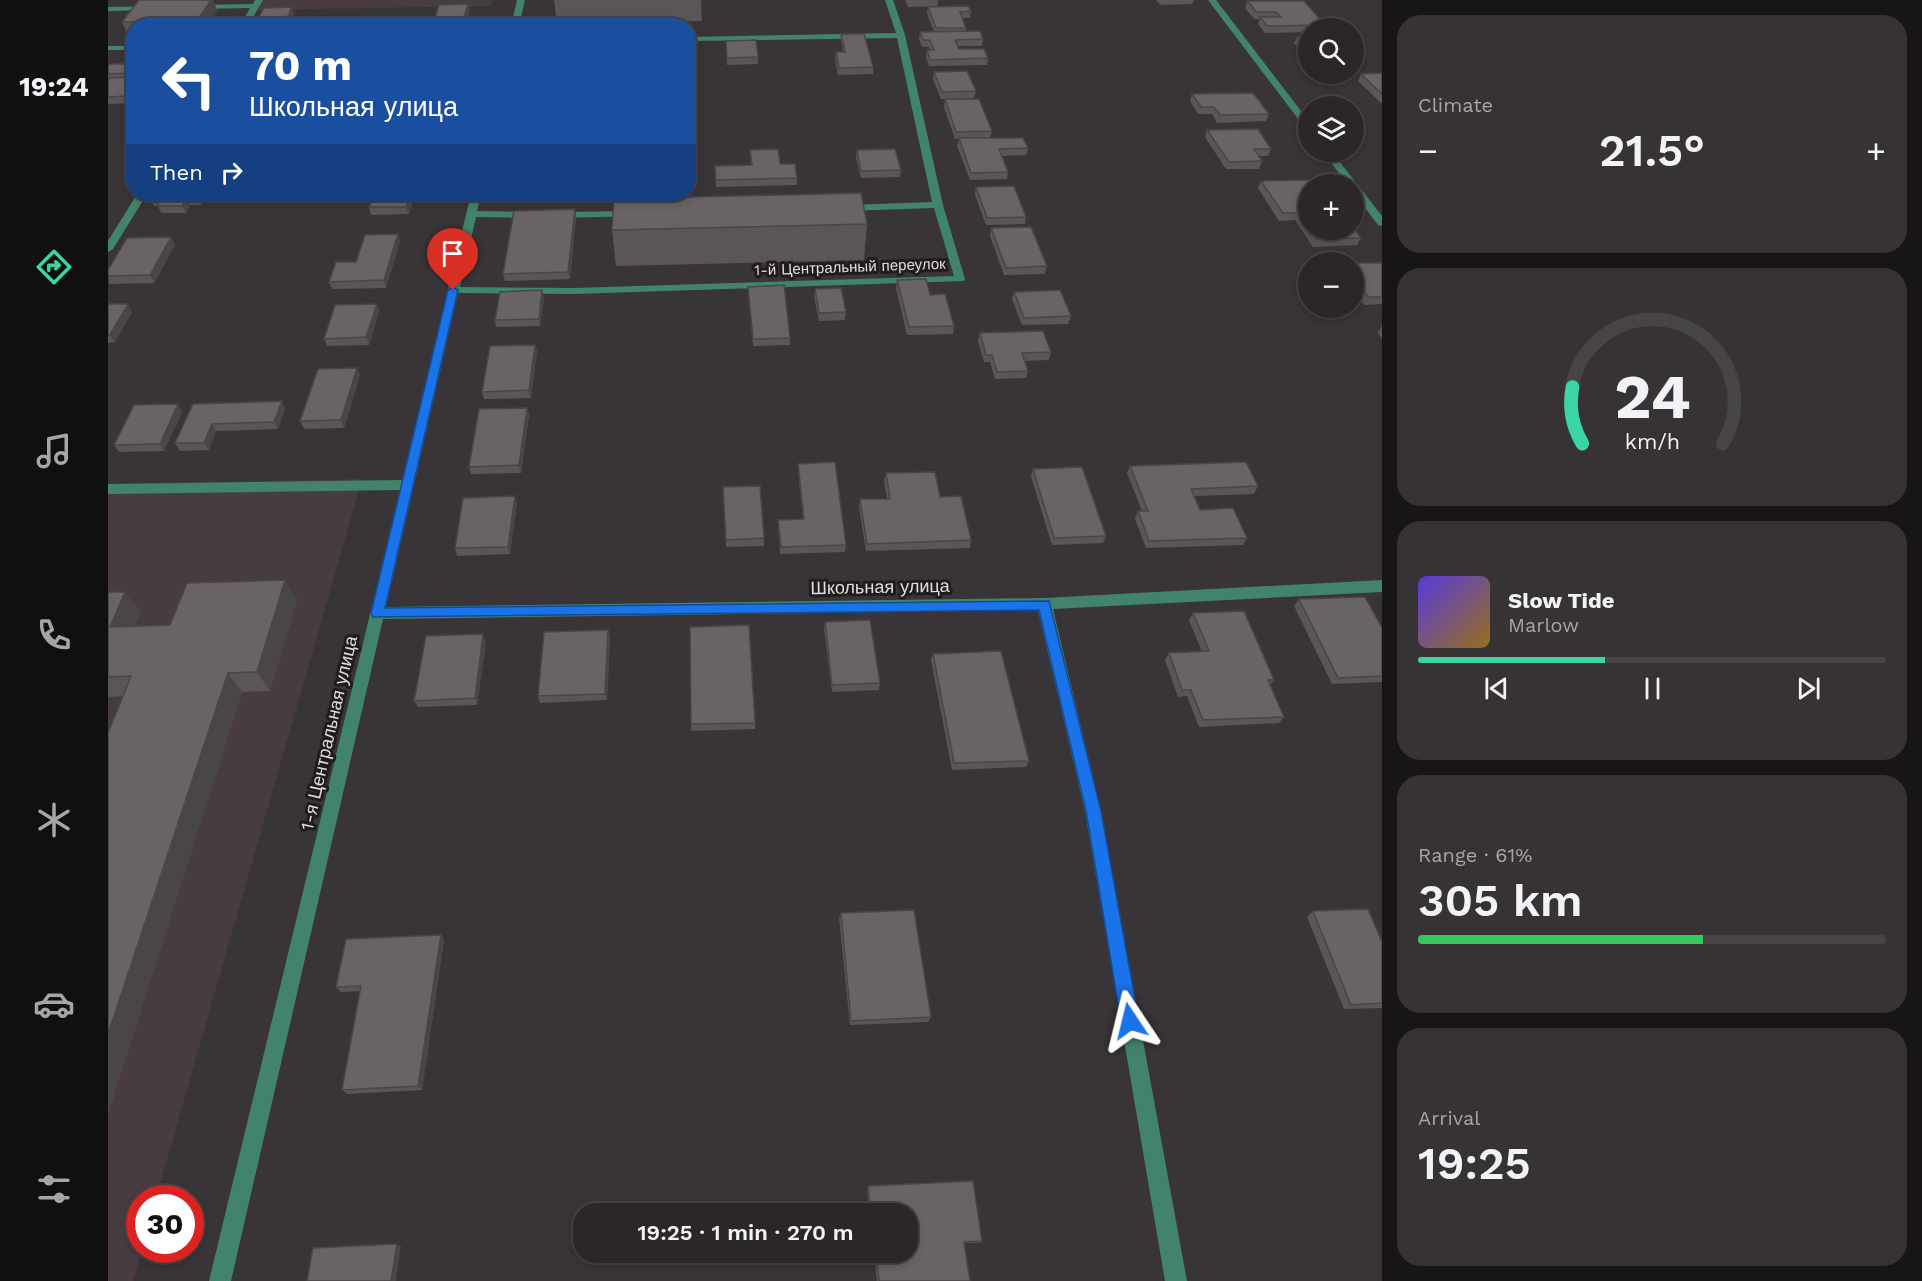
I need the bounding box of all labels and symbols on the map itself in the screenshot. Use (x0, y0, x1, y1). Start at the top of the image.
pin (427, 228, 478, 290)
street label: 1-й Центральный переулок (754, 255, 946, 279)
street label: Школьная улица (810, 575, 951, 598)
street label: 1-я Центральная улица (296, 633, 361, 832)
position arrow (1098, 989, 1162, 1053)
speed limit sign: 30 (126, 1185, 204, 1263)

